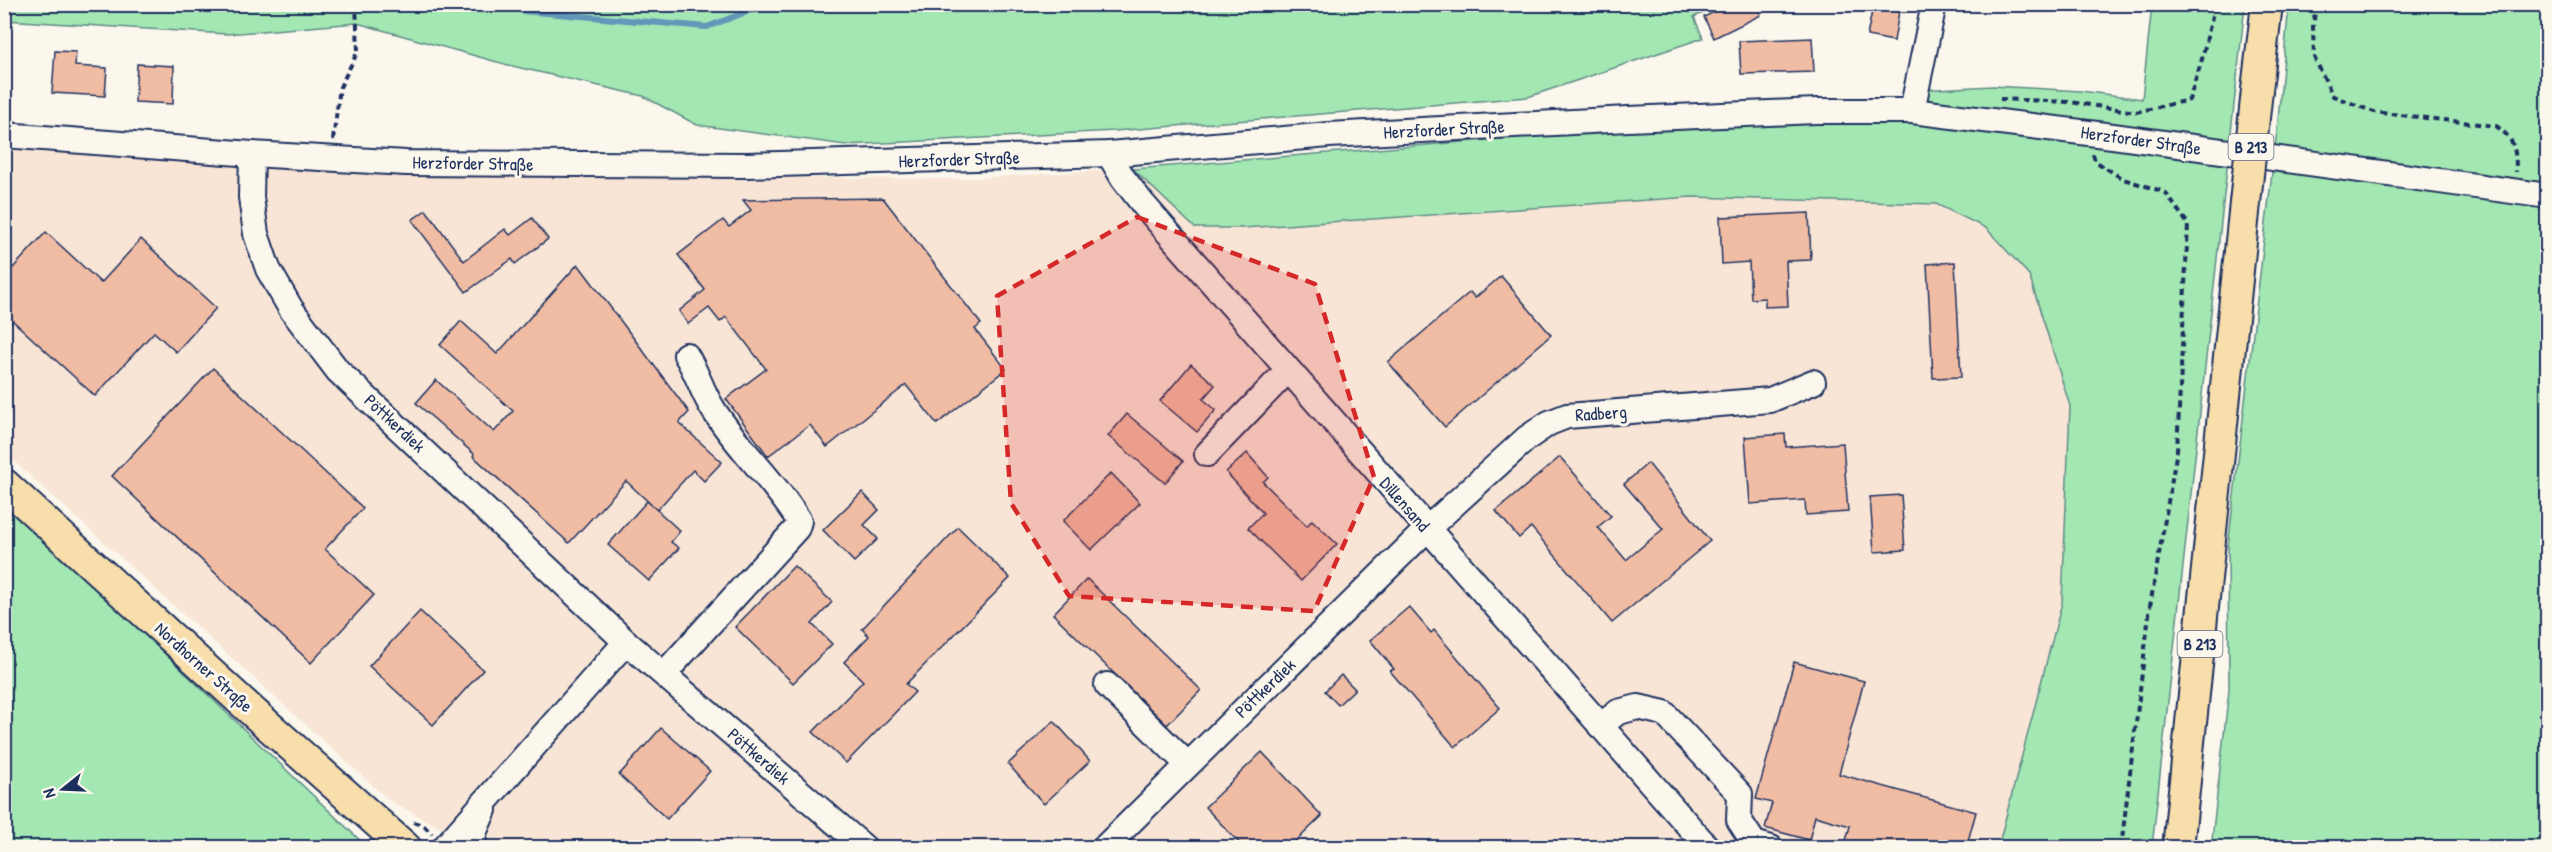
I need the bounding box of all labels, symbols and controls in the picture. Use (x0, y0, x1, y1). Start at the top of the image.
street label: Herzforder Straße (1383, 113, 1505, 145)
street label: Herzforder Straße (2079, 119, 2203, 161)
road number: B 213 (2228, 134, 2274, 160)
street label: Herzforder Straße (898, 144, 1020, 174)
street label: Herzforder Straße (412, 149, 534, 177)
street label: Pöttkerdiek (359, 388, 432, 458)
street label: Radberg (1574, 399, 1628, 427)
street label: Dillensand (1374, 471, 1436, 537)
street label: Nordhorner Straße (150, 616, 258, 718)
road number: B 213 (2178, 631, 2222, 657)
street label: Pöttkerdiek (1229, 652, 1301, 723)
street label: Pöttkerdiek (722, 722, 796, 791)
north arrow (33, 759, 93, 819)
text: N (37, 786, 61, 801)

